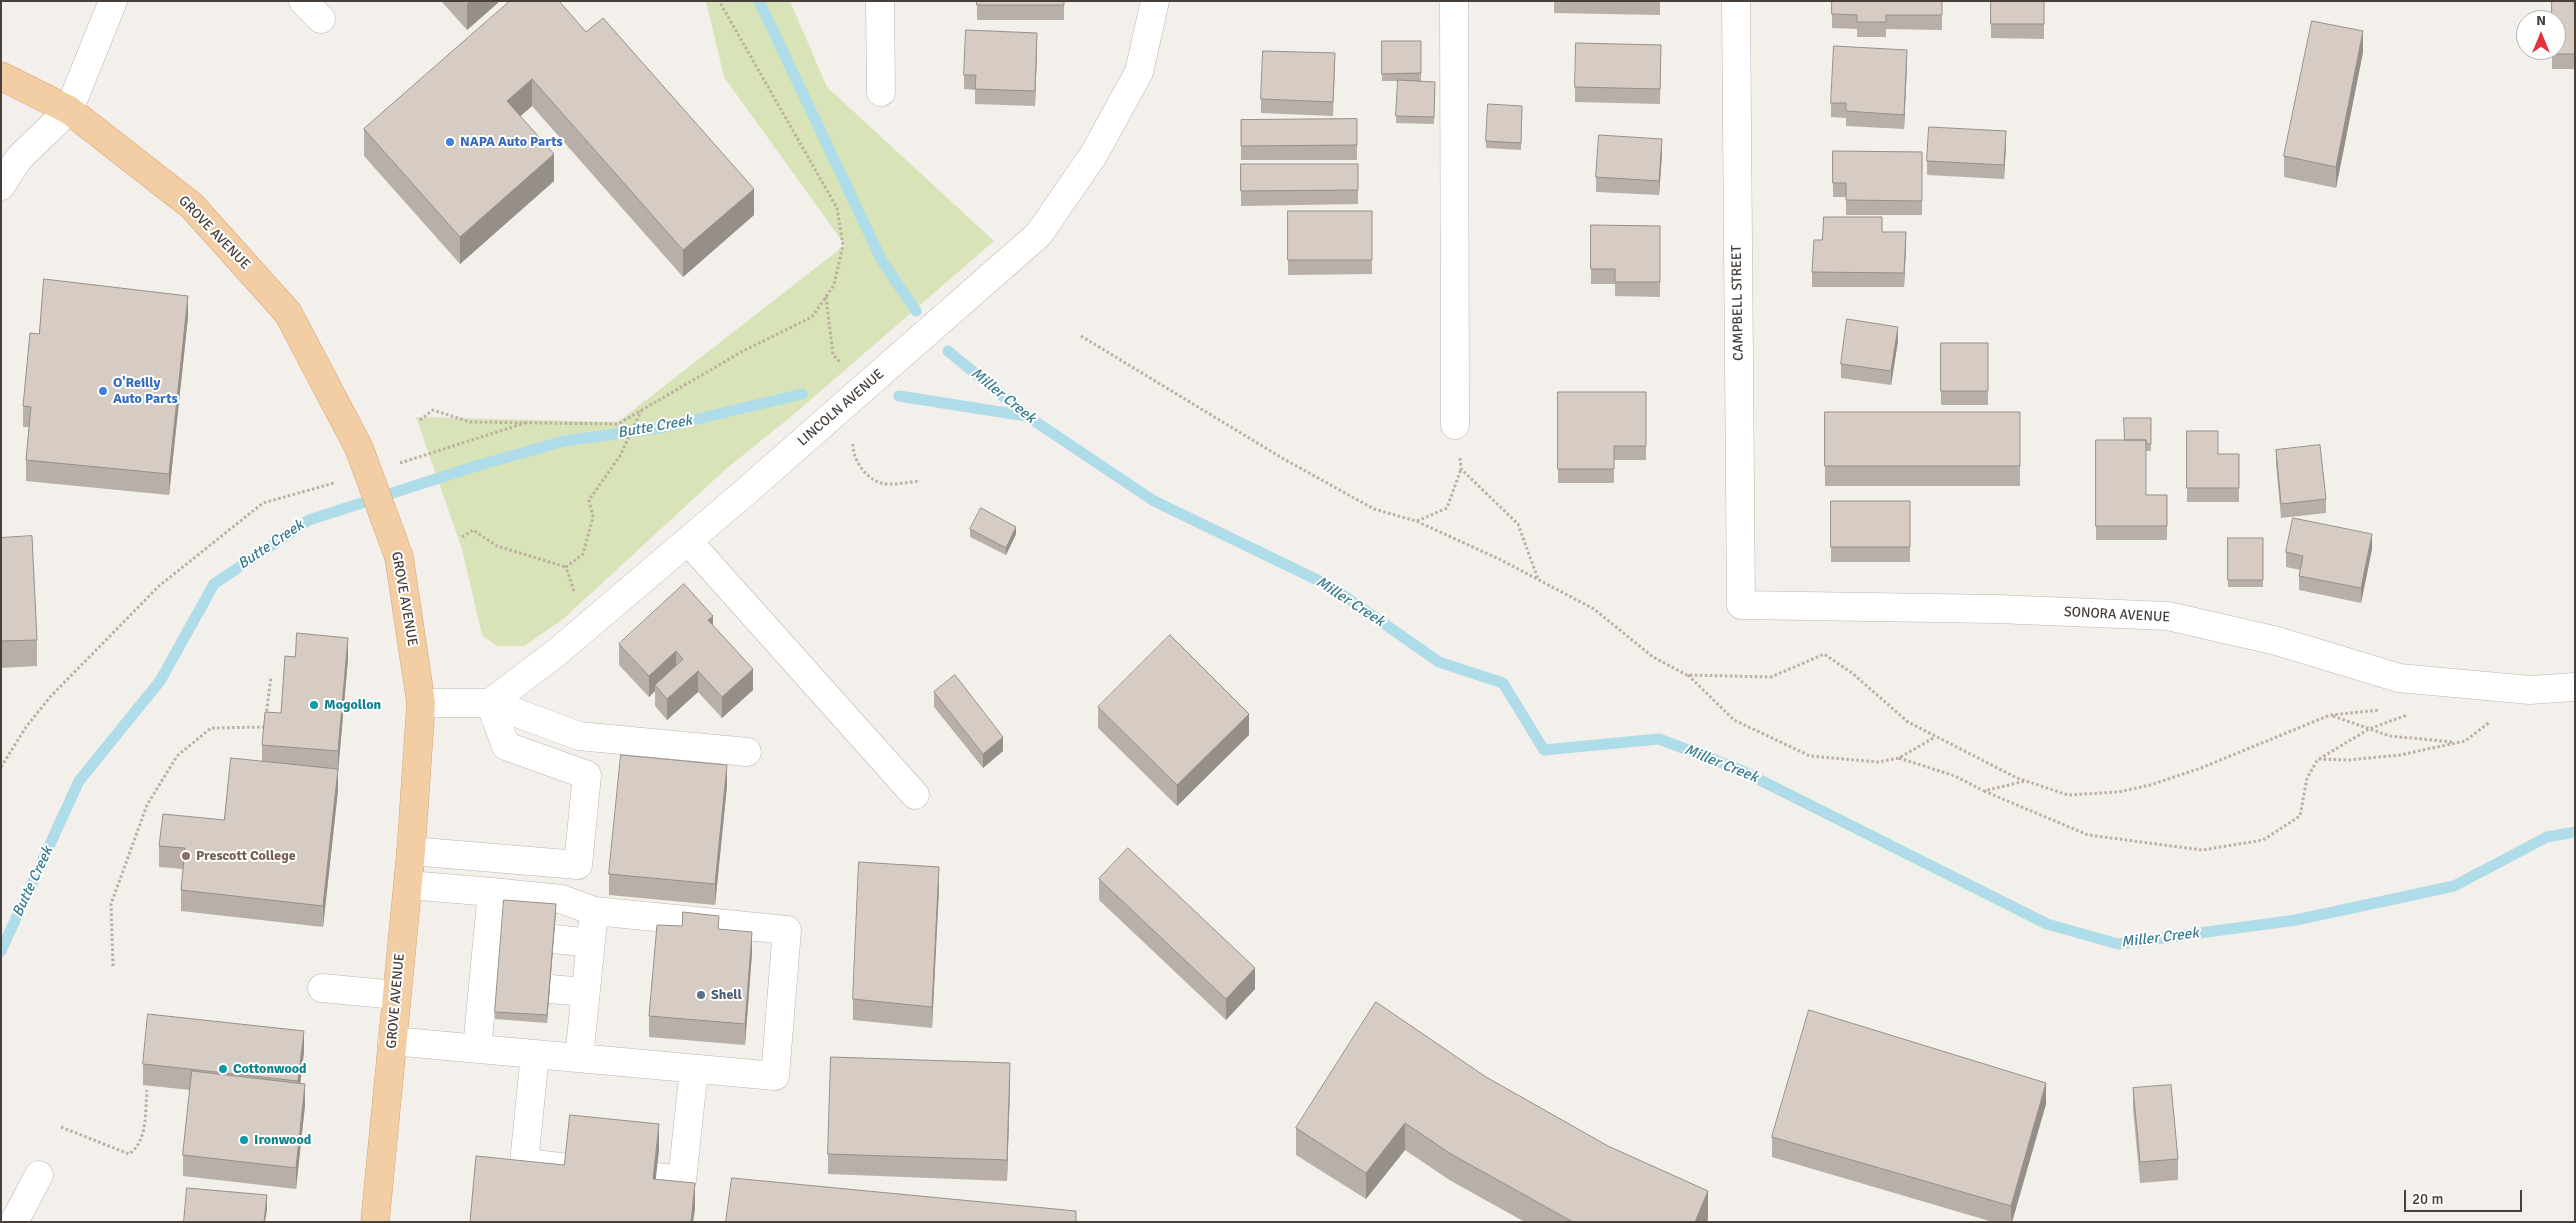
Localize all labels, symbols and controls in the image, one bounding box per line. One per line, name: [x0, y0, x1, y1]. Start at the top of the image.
north arrow: [2516, 10, 2566, 60]
text: N: [2536, 12, 2546, 29]
place label: NAPA Auto Parts: [460, 134, 563, 150]
marker: NAPA Auto Parts: [444, 136, 456, 148]
street label: GROVE AVENUE: [175, 193, 253, 273]
street label: CAMPBELL STREET: [1729, 245, 1747, 361]
water label: Miller Creek: [967, 365, 1039, 427]
street label: LINCOLN AVENUE: [794, 366, 888, 450]
place label: O'Reilly Auto Parts: [113, 375, 178, 408]
marker: O'Reilly Auto Parts: [97, 385, 109, 397]
water label: Butte Creek: [616, 412, 694, 442]
water label: Butte Creek: [235, 516, 307, 574]
street label: GROVE AVENUE: [387, 550, 421, 648]
water label: Miller Creek: [1312, 573, 1388, 631]
street label: SONORA AVENUE: [2063, 604, 2171, 626]
place label: Mogollon: [324, 697, 381, 713]
marker: Mogollon: [308, 699, 320, 711]
water label: Miller Creek: [1682, 741, 1760, 787]
water label: Butte Creek: [9, 844, 57, 920]
place label: Prescott College: [196, 848, 296, 864]
marker: Prescott College: [180, 850, 192, 862]
water label: Miller Creek: [2120, 924, 2200, 952]
street label: GROVE AVENUE: [383, 953, 409, 1049]
place label: Shell: [711, 987, 742, 1003]
marker: Shell: [695, 989, 707, 1001]
place label: Cottonwood: [233, 1061, 307, 1077]
marker: Cottonwood: [217, 1063, 229, 1075]
place label: Ironwood: [254, 1132, 311, 1148]
marker: Ironwood: [238, 1134, 250, 1146]
scale bar: [2406, 1180, 2524, 1212]
text: 20 m: [2412, 1190, 2443, 1208]

